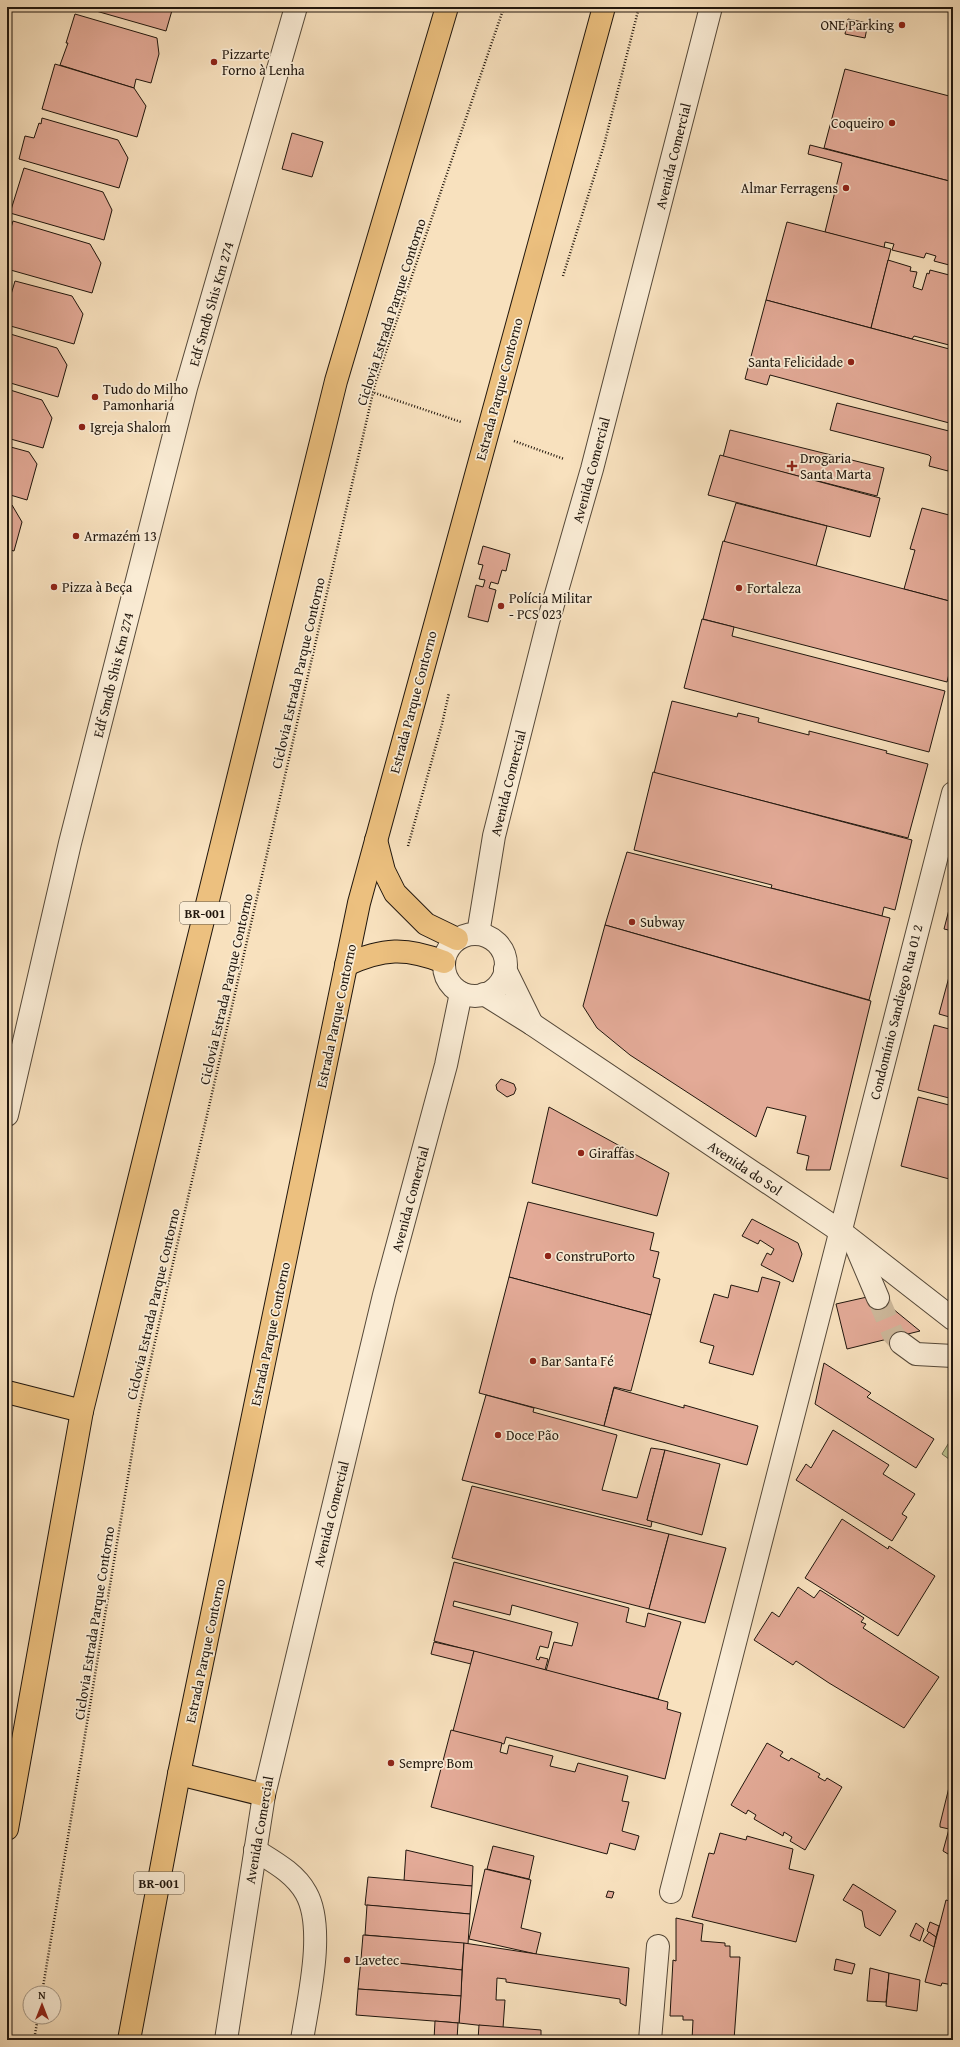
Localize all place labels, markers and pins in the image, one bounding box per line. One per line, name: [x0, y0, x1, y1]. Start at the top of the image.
place label: ONE Parking: [820, 15, 894, 35]
marker: ONE Parking: [897, 20, 907, 30]
place label: Pizzarte Forno à Lenha: [222, 44, 305, 80]
marker: Pizzarte Forno à Lenha: [209, 57, 219, 67]
place label: Coqueiro: [831, 113, 884, 133]
marker: Coqueiro: [887, 118, 897, 128]
place label: Almar Ferragens: [741, 178, 838, 198]
marker: Almar Ferragens: [841, 183, 851, 193]
place label: Santa Felicidade: [748, 352, 843, 372]
marker: Santa Felicidade: [846, 357, 856, 367]
place label: Tudo do Milho Pamonharia: [103, 379, 188, 415]
marker: Tudo do Milho Pamonharia: [90, 392, 100, 402]
place label: Igreja Shalom: [90, 417, 171, 437]
marker: Igreja Shalom: [77, 422, 87, 432]
place label: Drogaria Santa Marta: [800, 448, 872, 484]
marker: Drogaria Santa Marta: [787, 461, 797, 471]
place label: Armazém 13: [84, 526, 157, 546]
marker: Armazém 13: [71, 531, 81, 541]
place label: Pizza à Beça: [62, 577, 133, 597]
place label: Fortaleza: [747, 578, 801, 598]
marker: Pizza à Beça: [49, 582, 59, 592]
marker: Fortaleza: [734, 583, 744, 593]
place label: Polícia Militar - PCS 023: [509, 588, 592, 624]
marker: Polícia Militar - PCS 023: [496, 601, 506, 611]
place label: Subway: [640, 912, 685, 932]
marker: Subway: [627, 917, 637, 927]
place label: Giraffas: [589, 1143, 635, 1163]
marker: Giraffas: [576, 1148, 586, 1158]
place label: ConstruPorto: [556, 1246, 635, 1266]
marker: ConstruPorto: [543, 1251, 553, 1261]
place label: Bar Santa Fé: [541, 1351, 614, 1371]
marker: Bar Santa Fé: [528, 1356, 538, 1366]
place label: Doce Pão: [506, 1425, 559, 1445]
marker: Doce Pão: [493, 1430, 503, 1440]
place label: Sempre Bom: [399, 1753, 474, 1773]
marker: Sempre Bom: [386, 1758, 396, 1768]
place label: Lavetec: [355, 1950, 399, 1970]
marker: Lavetec: [342, 1955, 352, 1965]

